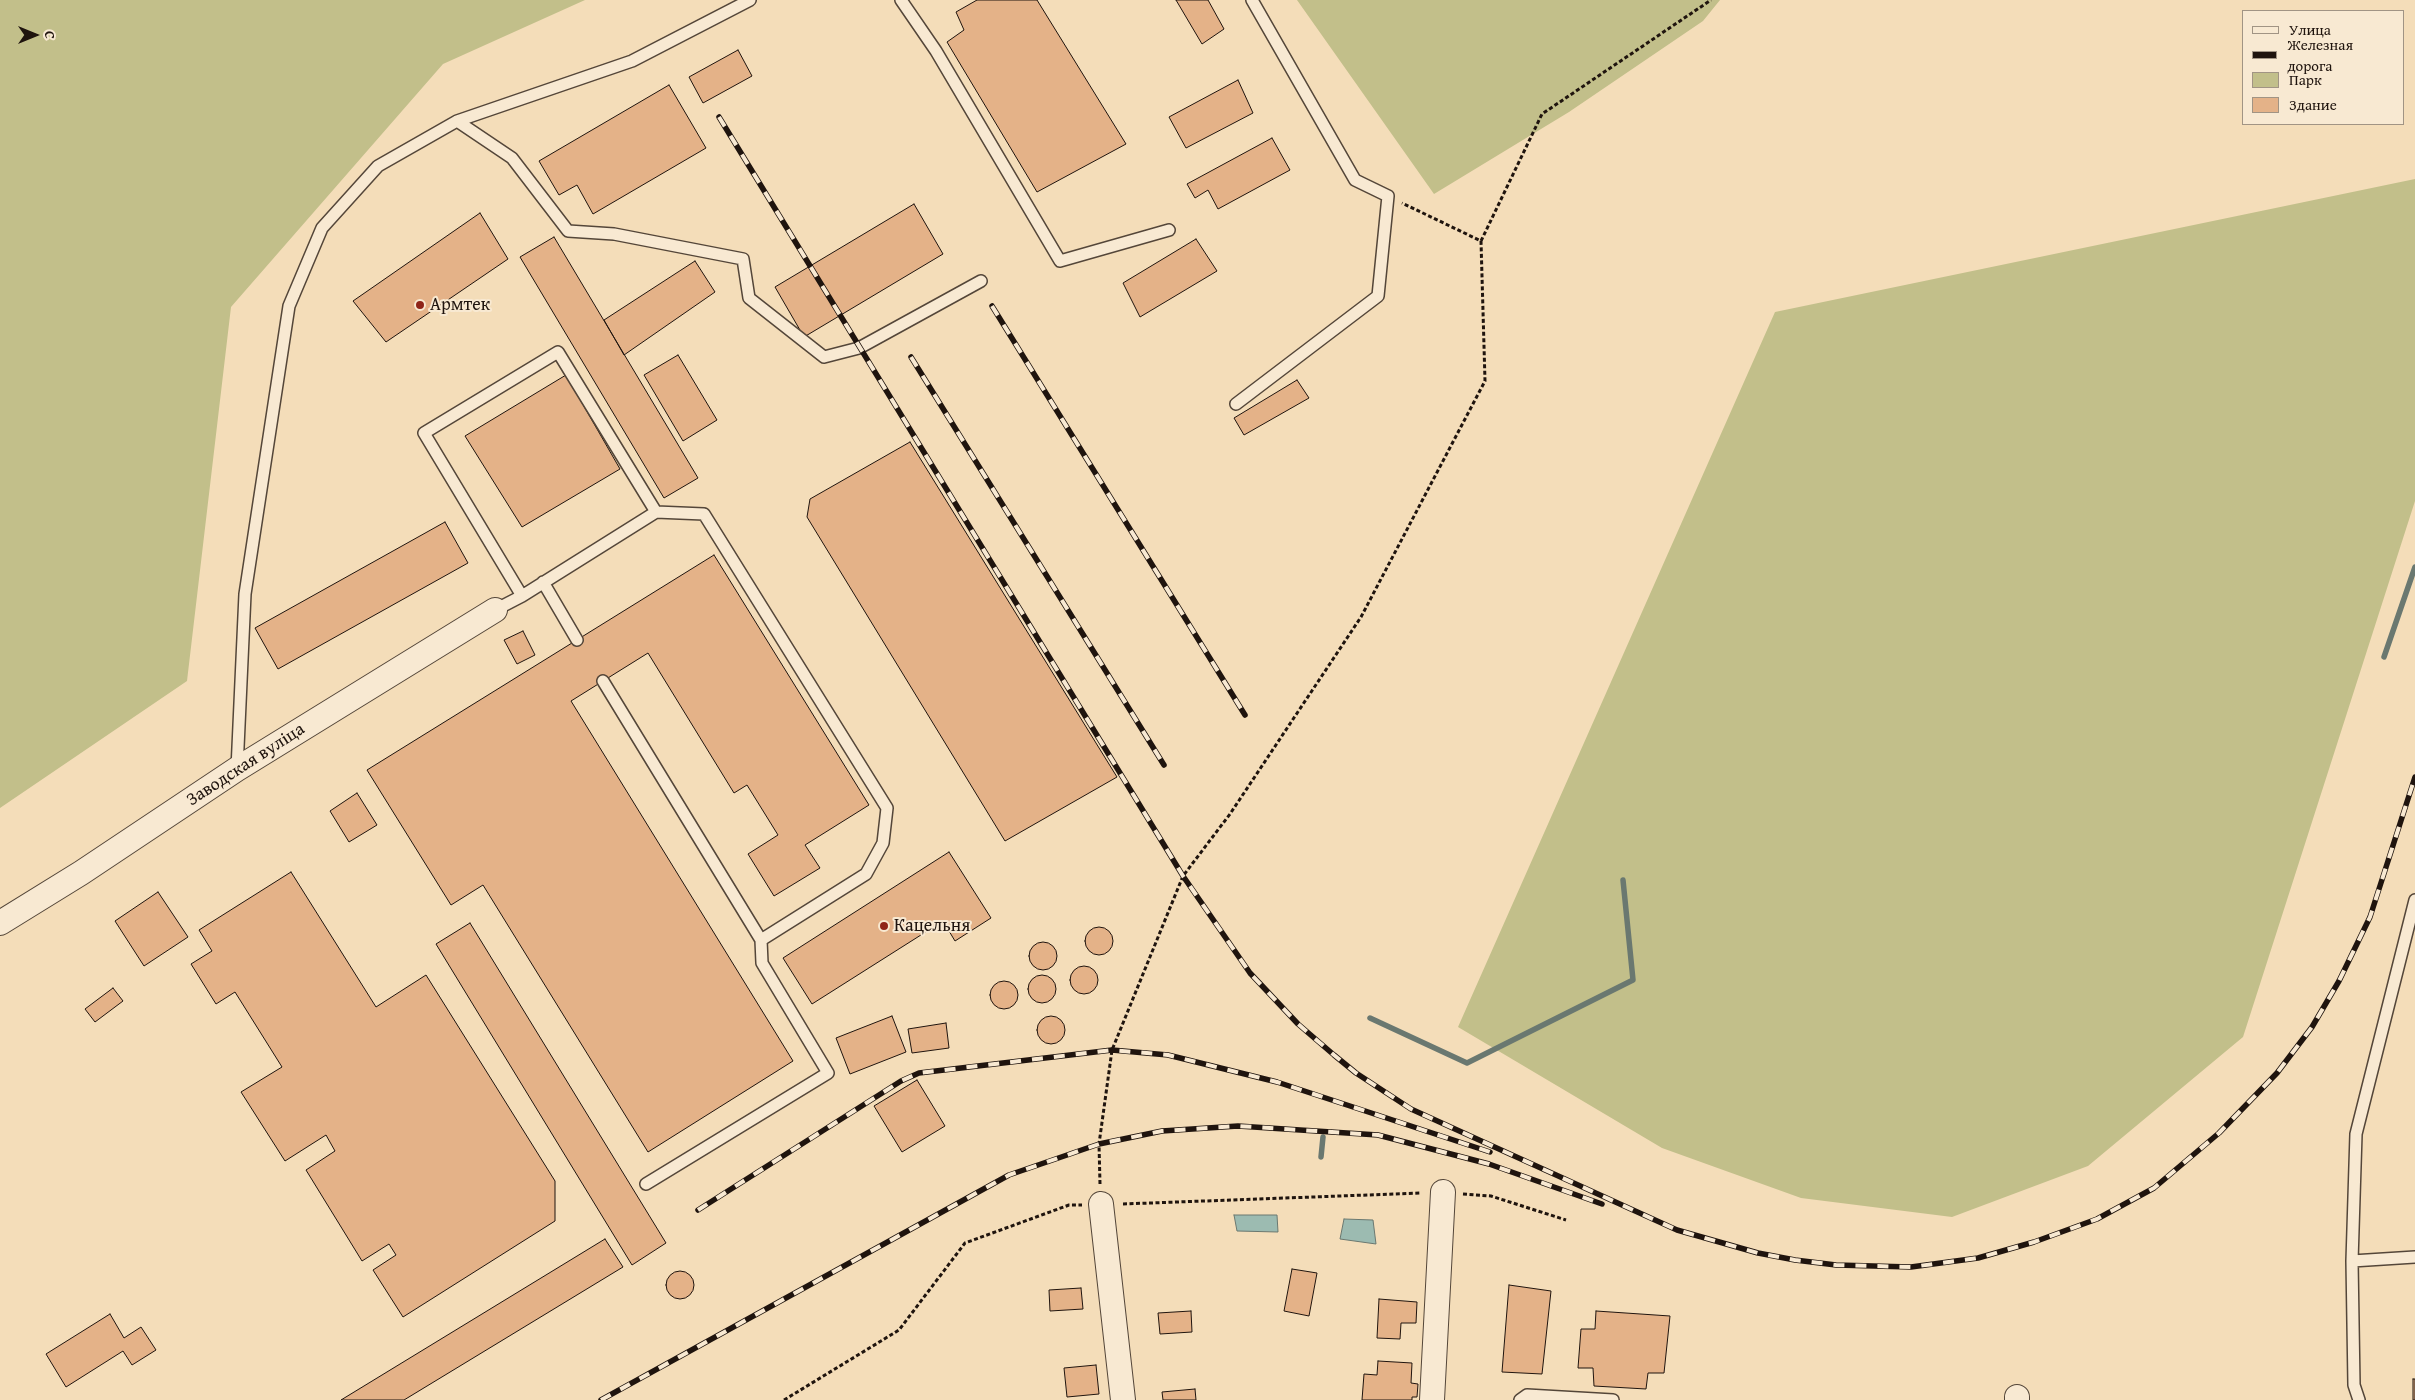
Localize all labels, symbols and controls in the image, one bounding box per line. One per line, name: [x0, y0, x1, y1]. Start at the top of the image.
north arrow: [10, 10, 60, 60]
legend: [2242, 10, 2405, 125]
text: Улица: [2289, 19, 2331, 40]
text: С: [40, 31, 60, 39]
text: Железная дорога: [2287, 34, 2353, 76]
text: Парк: [2289, 69, 2322, 90]
text: Здание: [2289, 94, 2337, 115]
place label: Армтек: [430, 294, 490, 316]
marker: Армтек: [414, 299, 426, 311]
street label: Заводская вуліца: [183, 719, 309, 811]
place label: Кацельня: [894, 915, 970, 937]
marker: Кацельня: [878, 920, 890, 932]

